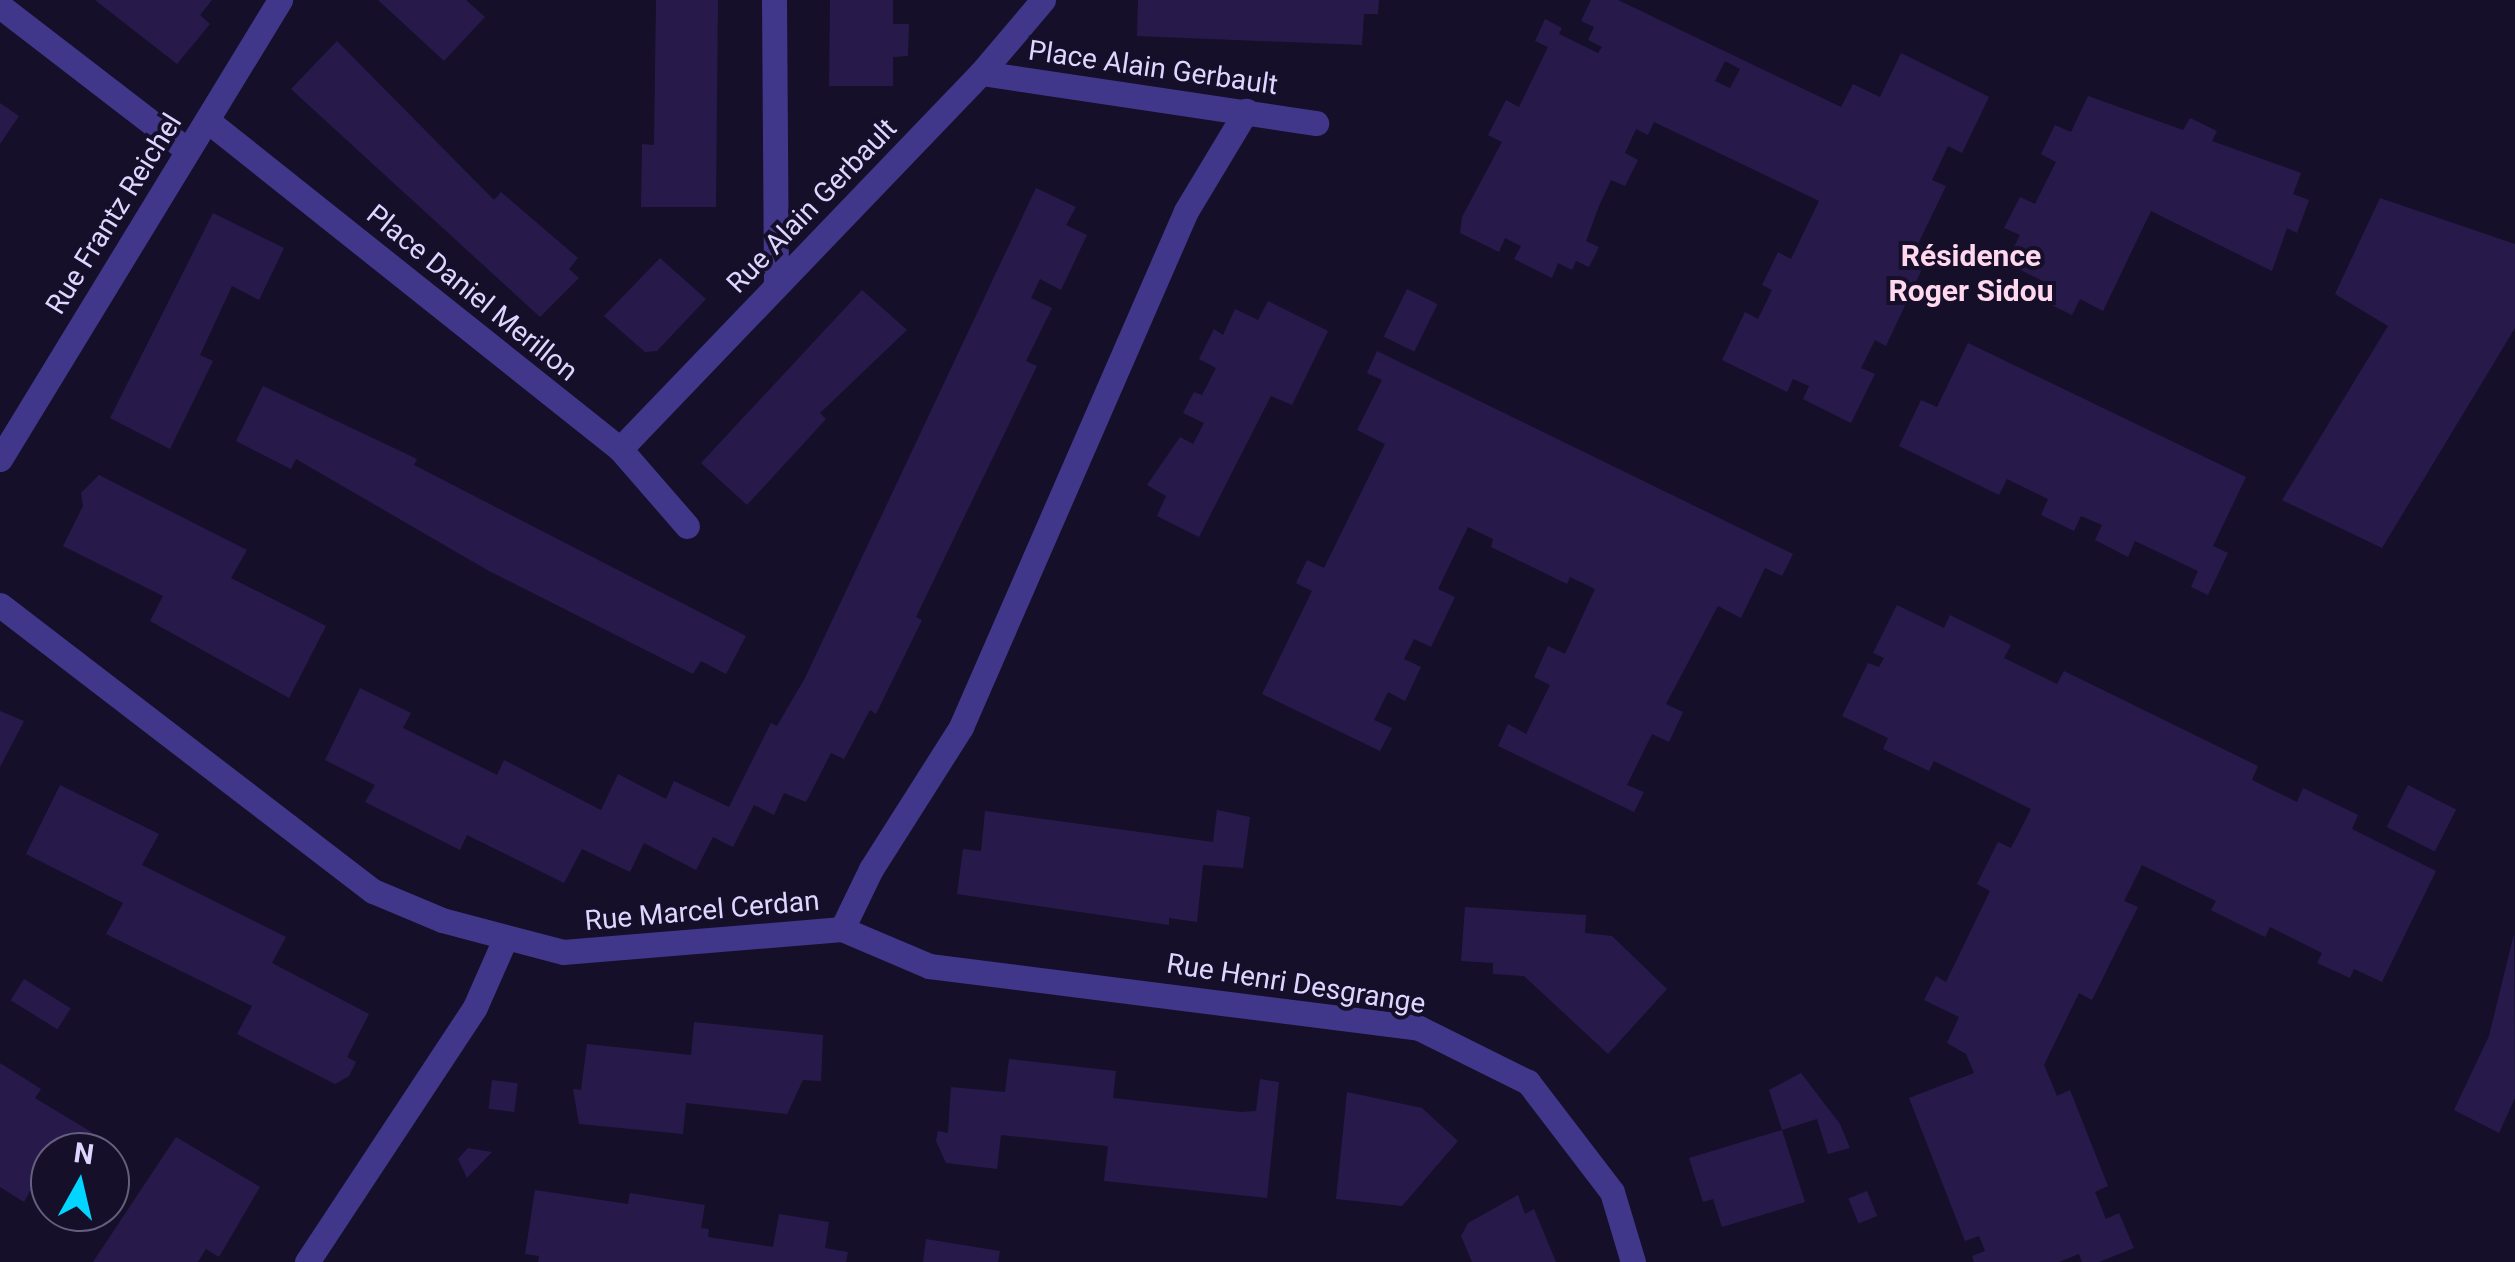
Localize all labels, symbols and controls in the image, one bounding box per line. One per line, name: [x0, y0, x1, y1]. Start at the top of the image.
street label: Place Alain Gerbault: [1026, 34, 1280, 102]
street label: Rue Frantz Reichel: [39, 108, 189, 320]
street label: Rue Alain Gerbault: [720, 112, 904, 300]
street label: Place Daniel Merillon: [360, 198, 584, 388]
district label: Résidence Roger Sidou: [1889, 238, 2053, 308]
street label: Rue Marcel Cerdan: [583, 884, 821, 938]
street label: Rue Henri Desgrange: [1164, 947, 1428, 1021]
north arrow: [30, 1132, 130, 1232]
text: N: [72, 1136, 96, 1171]

